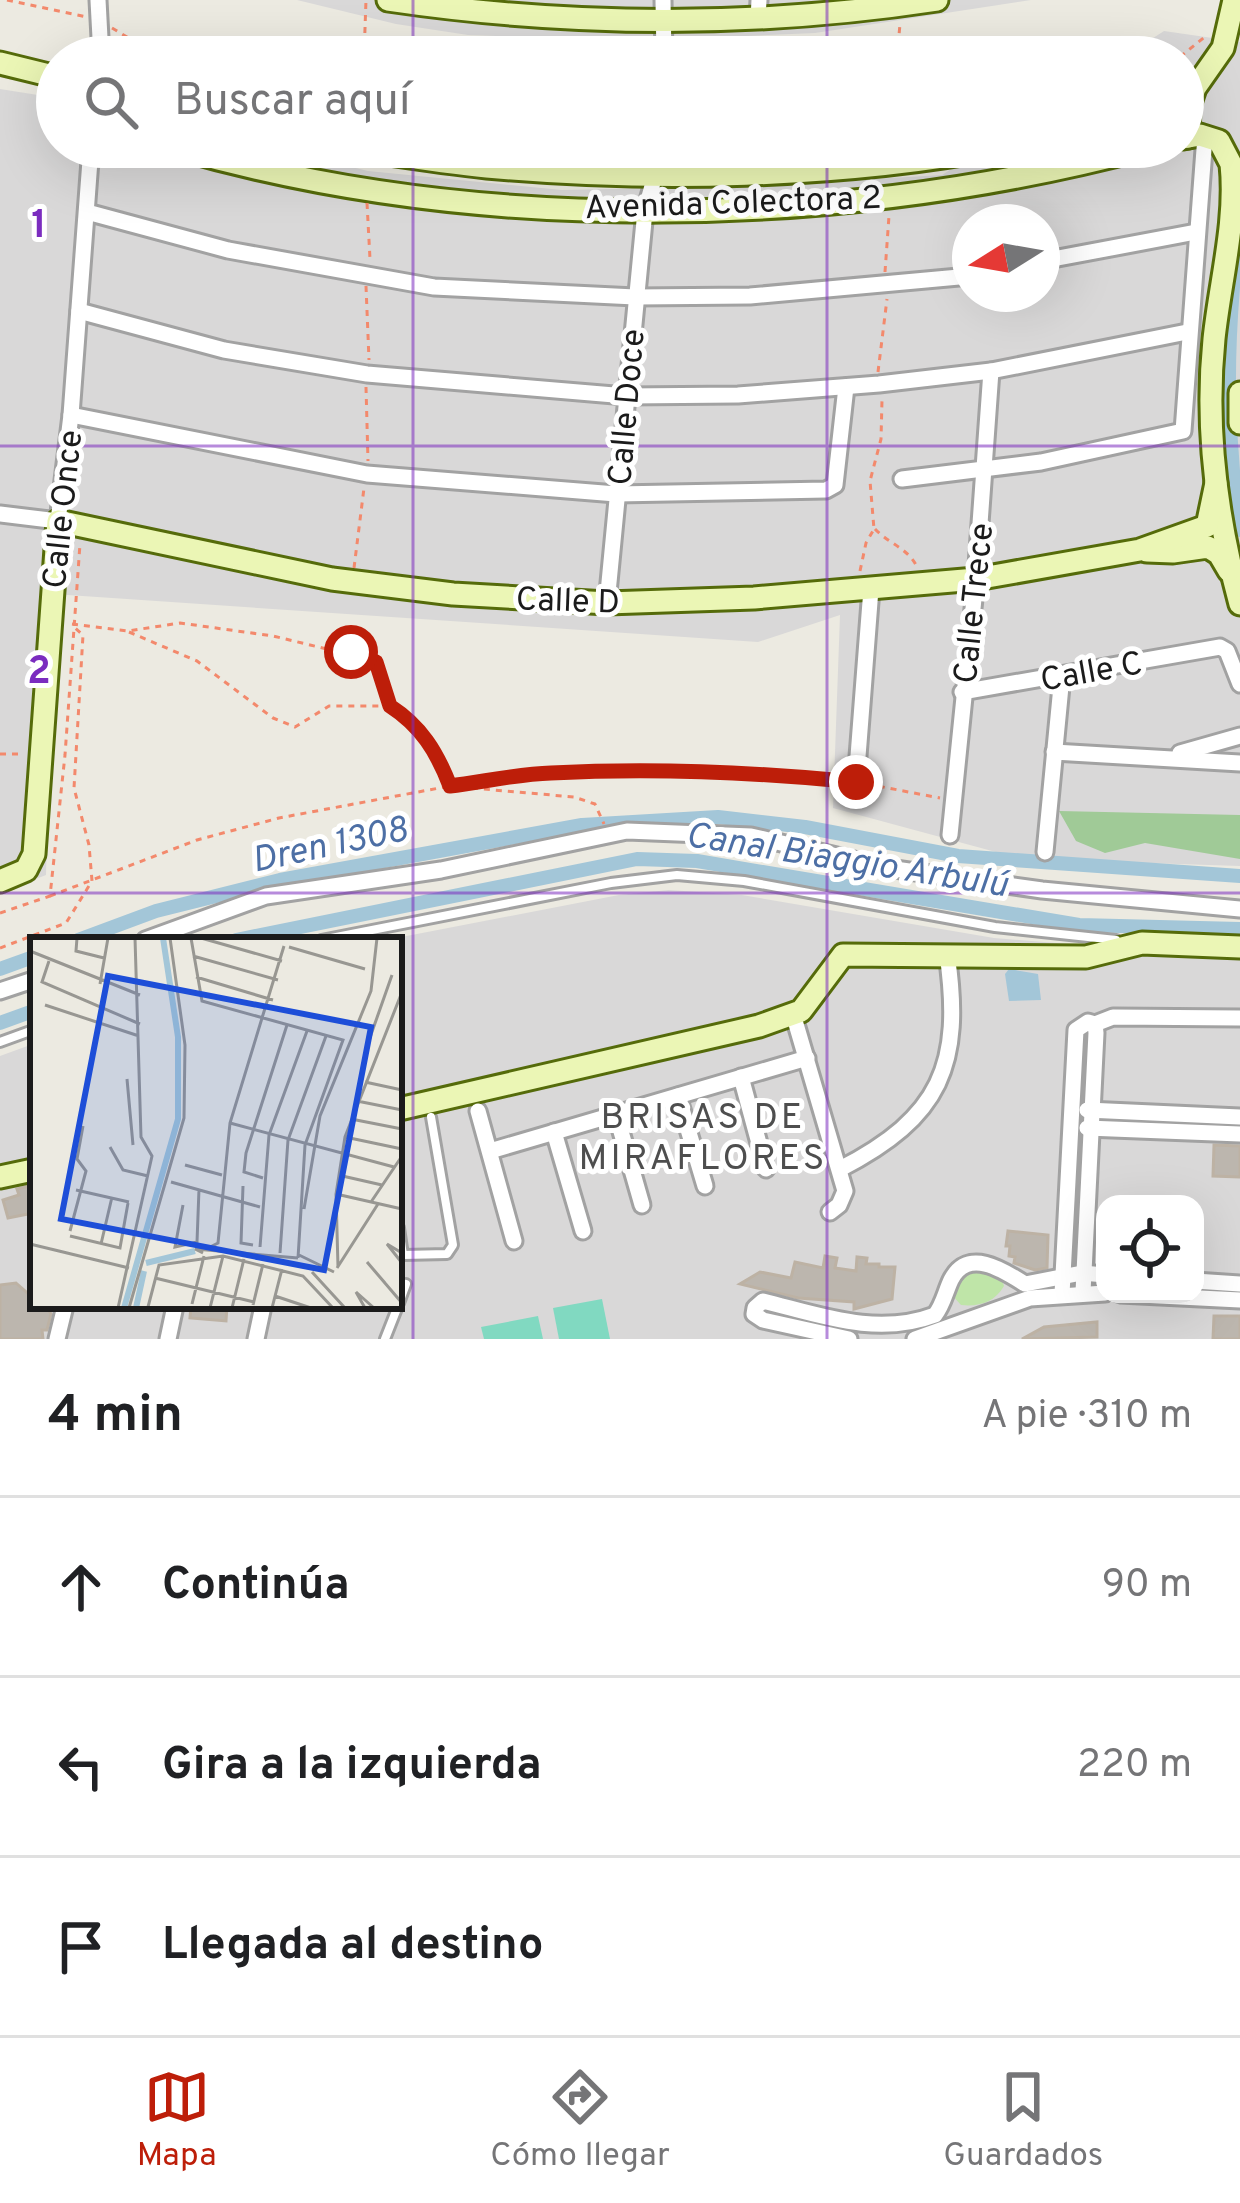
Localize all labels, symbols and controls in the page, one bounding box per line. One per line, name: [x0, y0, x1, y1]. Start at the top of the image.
search box: [36, 36, 1204, 168]
icon: search: [78, 69, 144, 135]
text: Buscar aquí: [174, 74, 410, 131]
street label: Avenida Colectora 2: [584, 179, 882, 231]
text: 1: [31, 203, 47, 252]
north arrow: [952, 204, 1060, 312]
street label: Calle Doce: [601, 327, 657, 487]
street label: Calle Once: [36, 428, 94, 591]
street label: Calle Trece: [947, 521, 1005, 686]
street label: Calle D: [515, 580, 621, 626]
route start: [324, 625, 378, 679]
street label: Calle C: [1037, 644, 1146, 704]
text: 2: [27, 649, 51, 698]
route end: [829, 755, 883, 809]
water label: Dren 1308: [248, 808, 412, 886]
water label: Canal Biaggio Arbulú: [682, 814, 1013, 910]
inset map: [30, 937, 402, 1309]
district label: BRISAS DE MIRAFLORES: [579, 1096, 827, 1183]
map controls: [1096, 1195, 1204, 1303]
button: locate: [1096, 1195, 1204, 1303]
text: 4 min: [48, 1385, 183, 1450]
text: A pie · 310 m: [981, 1393, 1192, 1442]
icon: ahead: [48, 1554, 114, 1620]
text: Continúa: [162, 1558, 349, 1615]
text: 90 m: [1102, 1562, 1192, 1611]
icon: left: [48, 1734, 114, 1800]
text: Gira a la izquierda: [162, 1738, 542, 1795]
text: 220 m: [1077, 1742, 1192, 1791]
icon: arrive: [48, 1914, 114, 1980]
text: Llegada al destino: [162, 1918, 543, 1975]
tab: Mapa: [137, 2064, 217, 2178]
tab: Cómo llegar: [490, 2064, 670, 2178]
tab: Guardados: [943, 2064, 1103, 2178]

